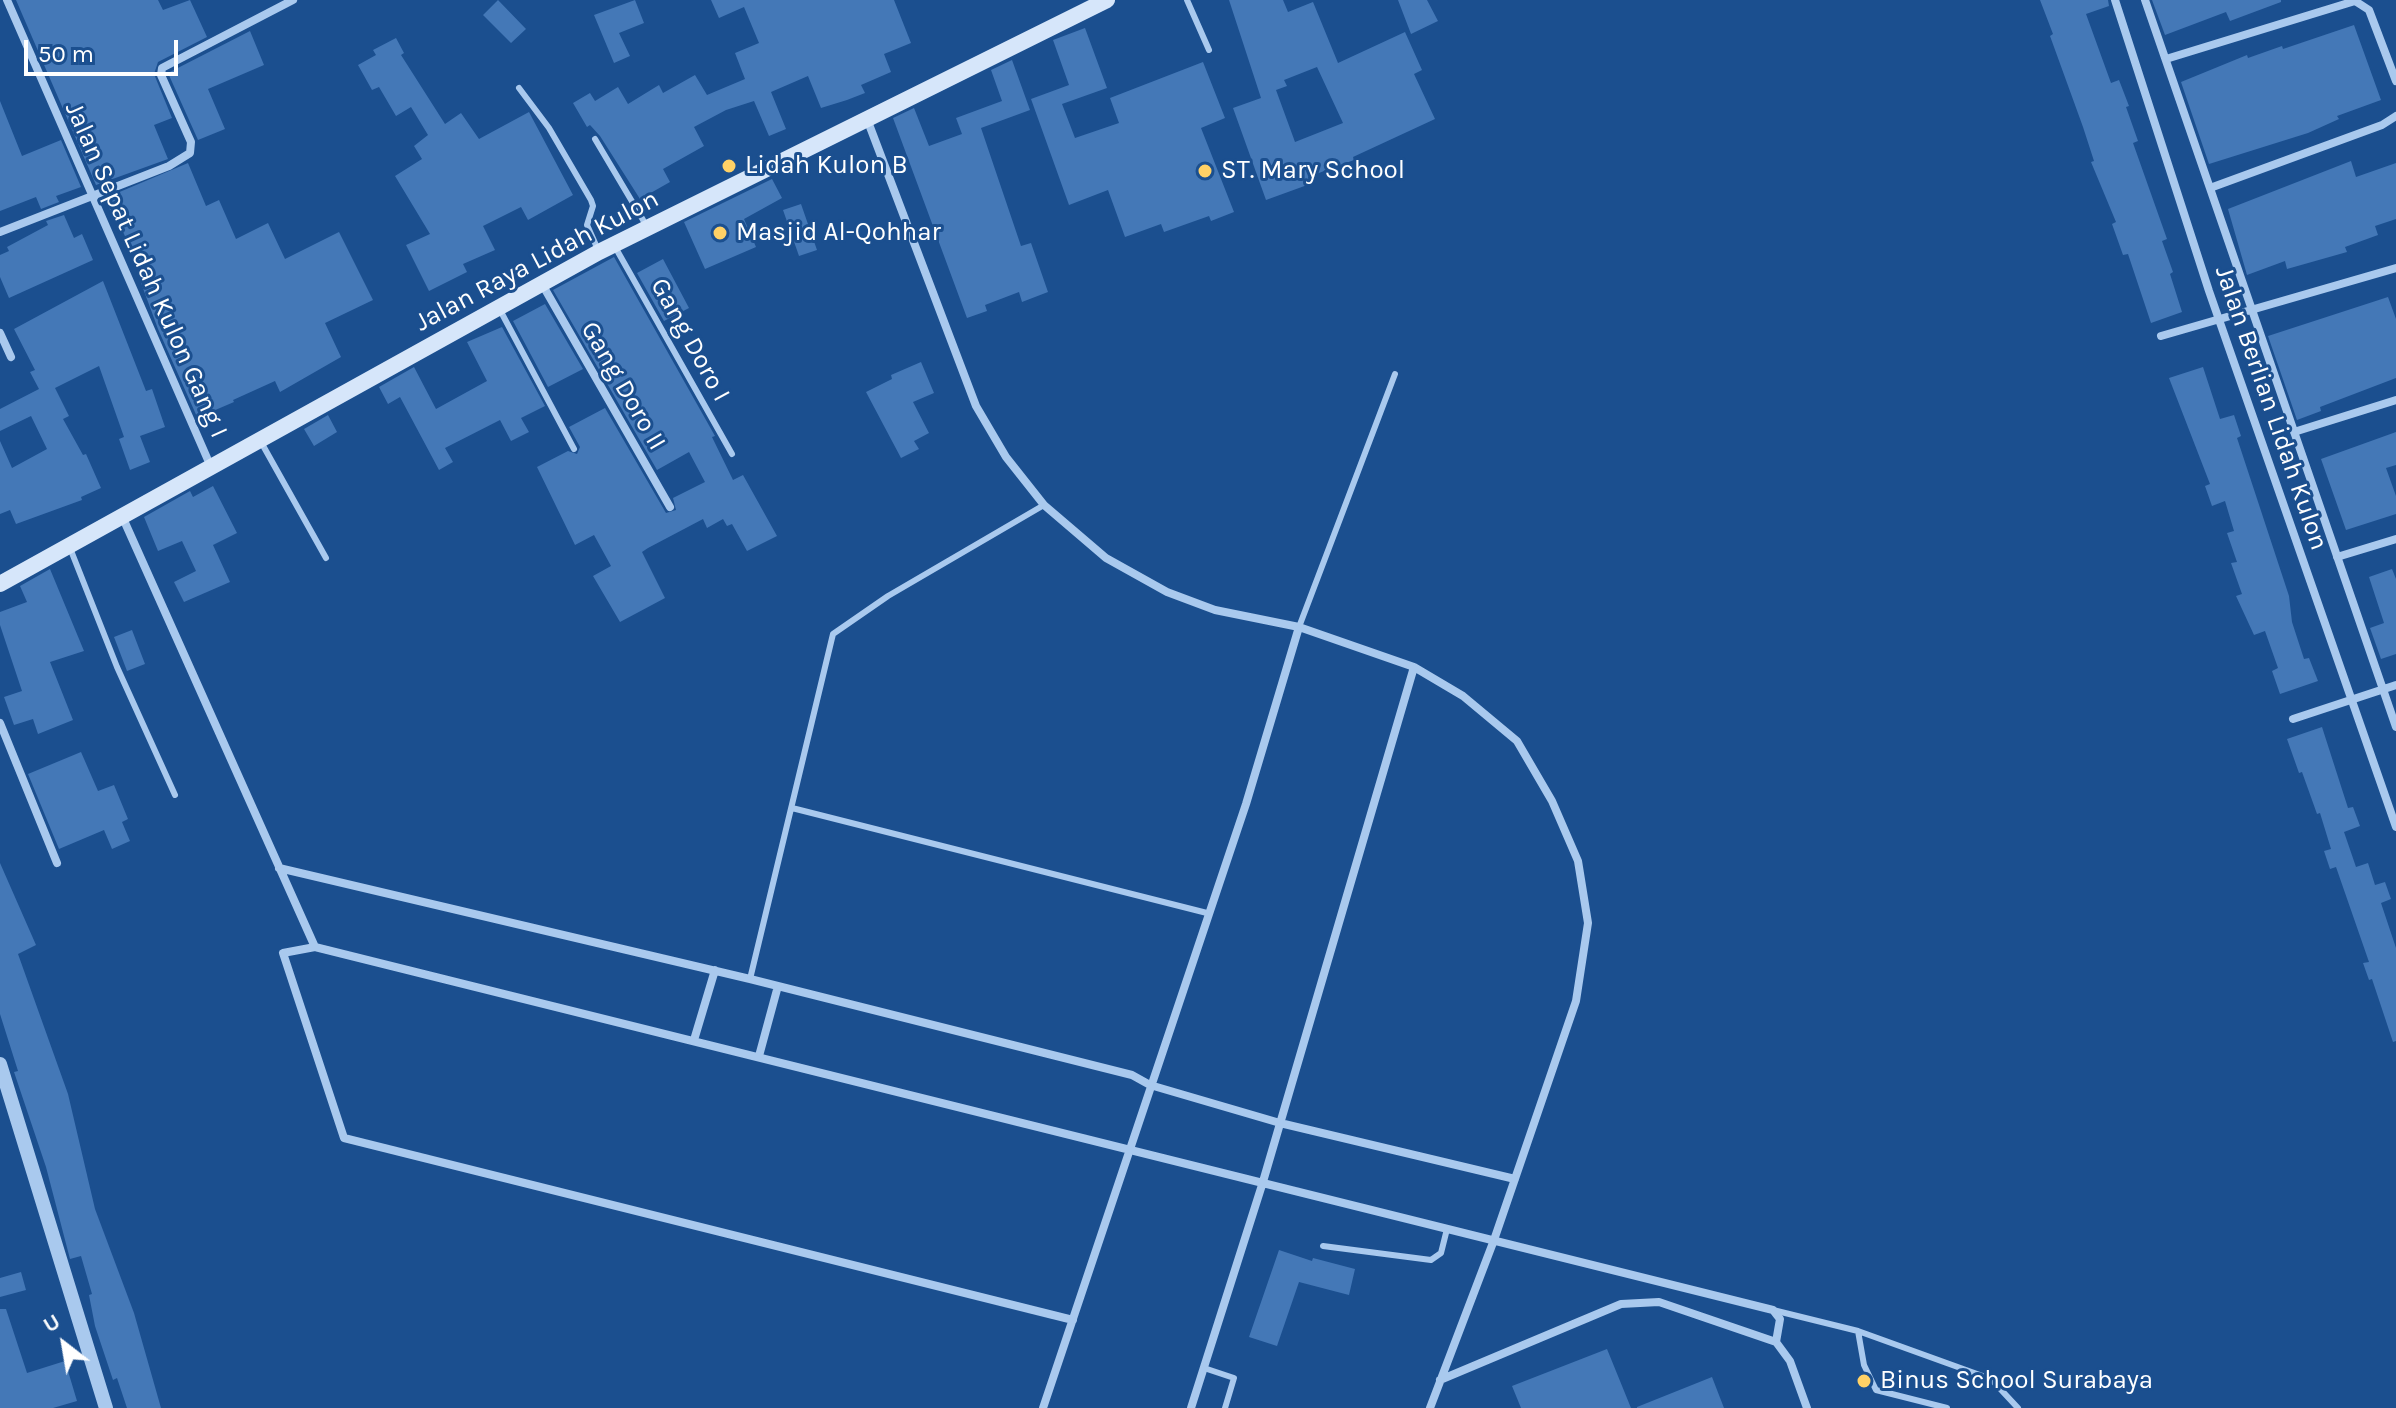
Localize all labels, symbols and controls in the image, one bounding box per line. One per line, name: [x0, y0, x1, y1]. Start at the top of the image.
scale bar: [28, 24, 182, 74]
text: 50 m: [38, 40, 94, 68]
street label: Jalan Sepat Lidah Kulon Gang I: [58, 97, 234, 443]
place label: Lidah Kulon B: [745, 150, 908, 182]
place label: ST. Mary School: [1221, 155, 1405, 187]
marker: Lidah Kulon B: [720, 157, 738, 175]
marker: ST. Mary School: [1196, 162, 1214, 180]
street label: Jalan Raya Lidah Kulon: [410, 184, 664, 338]
place label: Masjid Al-Qohhar: [736, 217, 941, 249]
marker: Masjid Al-Qohhar: [711, 224, 729, 242]
street label: Jalan Berlian Lidah Kulon: [2208, 262, 2334, 554]
street label: Gang Doro I: [643, 273, 737, 407]
street label: Gang Doro II: [574, 316, 672, 456]
north arrow: [24, 1304, 104, 1384]
text: U: [38, 1308, 65, 1338]
place label: Binus School Surabaya: [1880, 1365, 2153, 1397]
marker: Binus School Surabaya: [1855, 1372, 1873, 1390]

